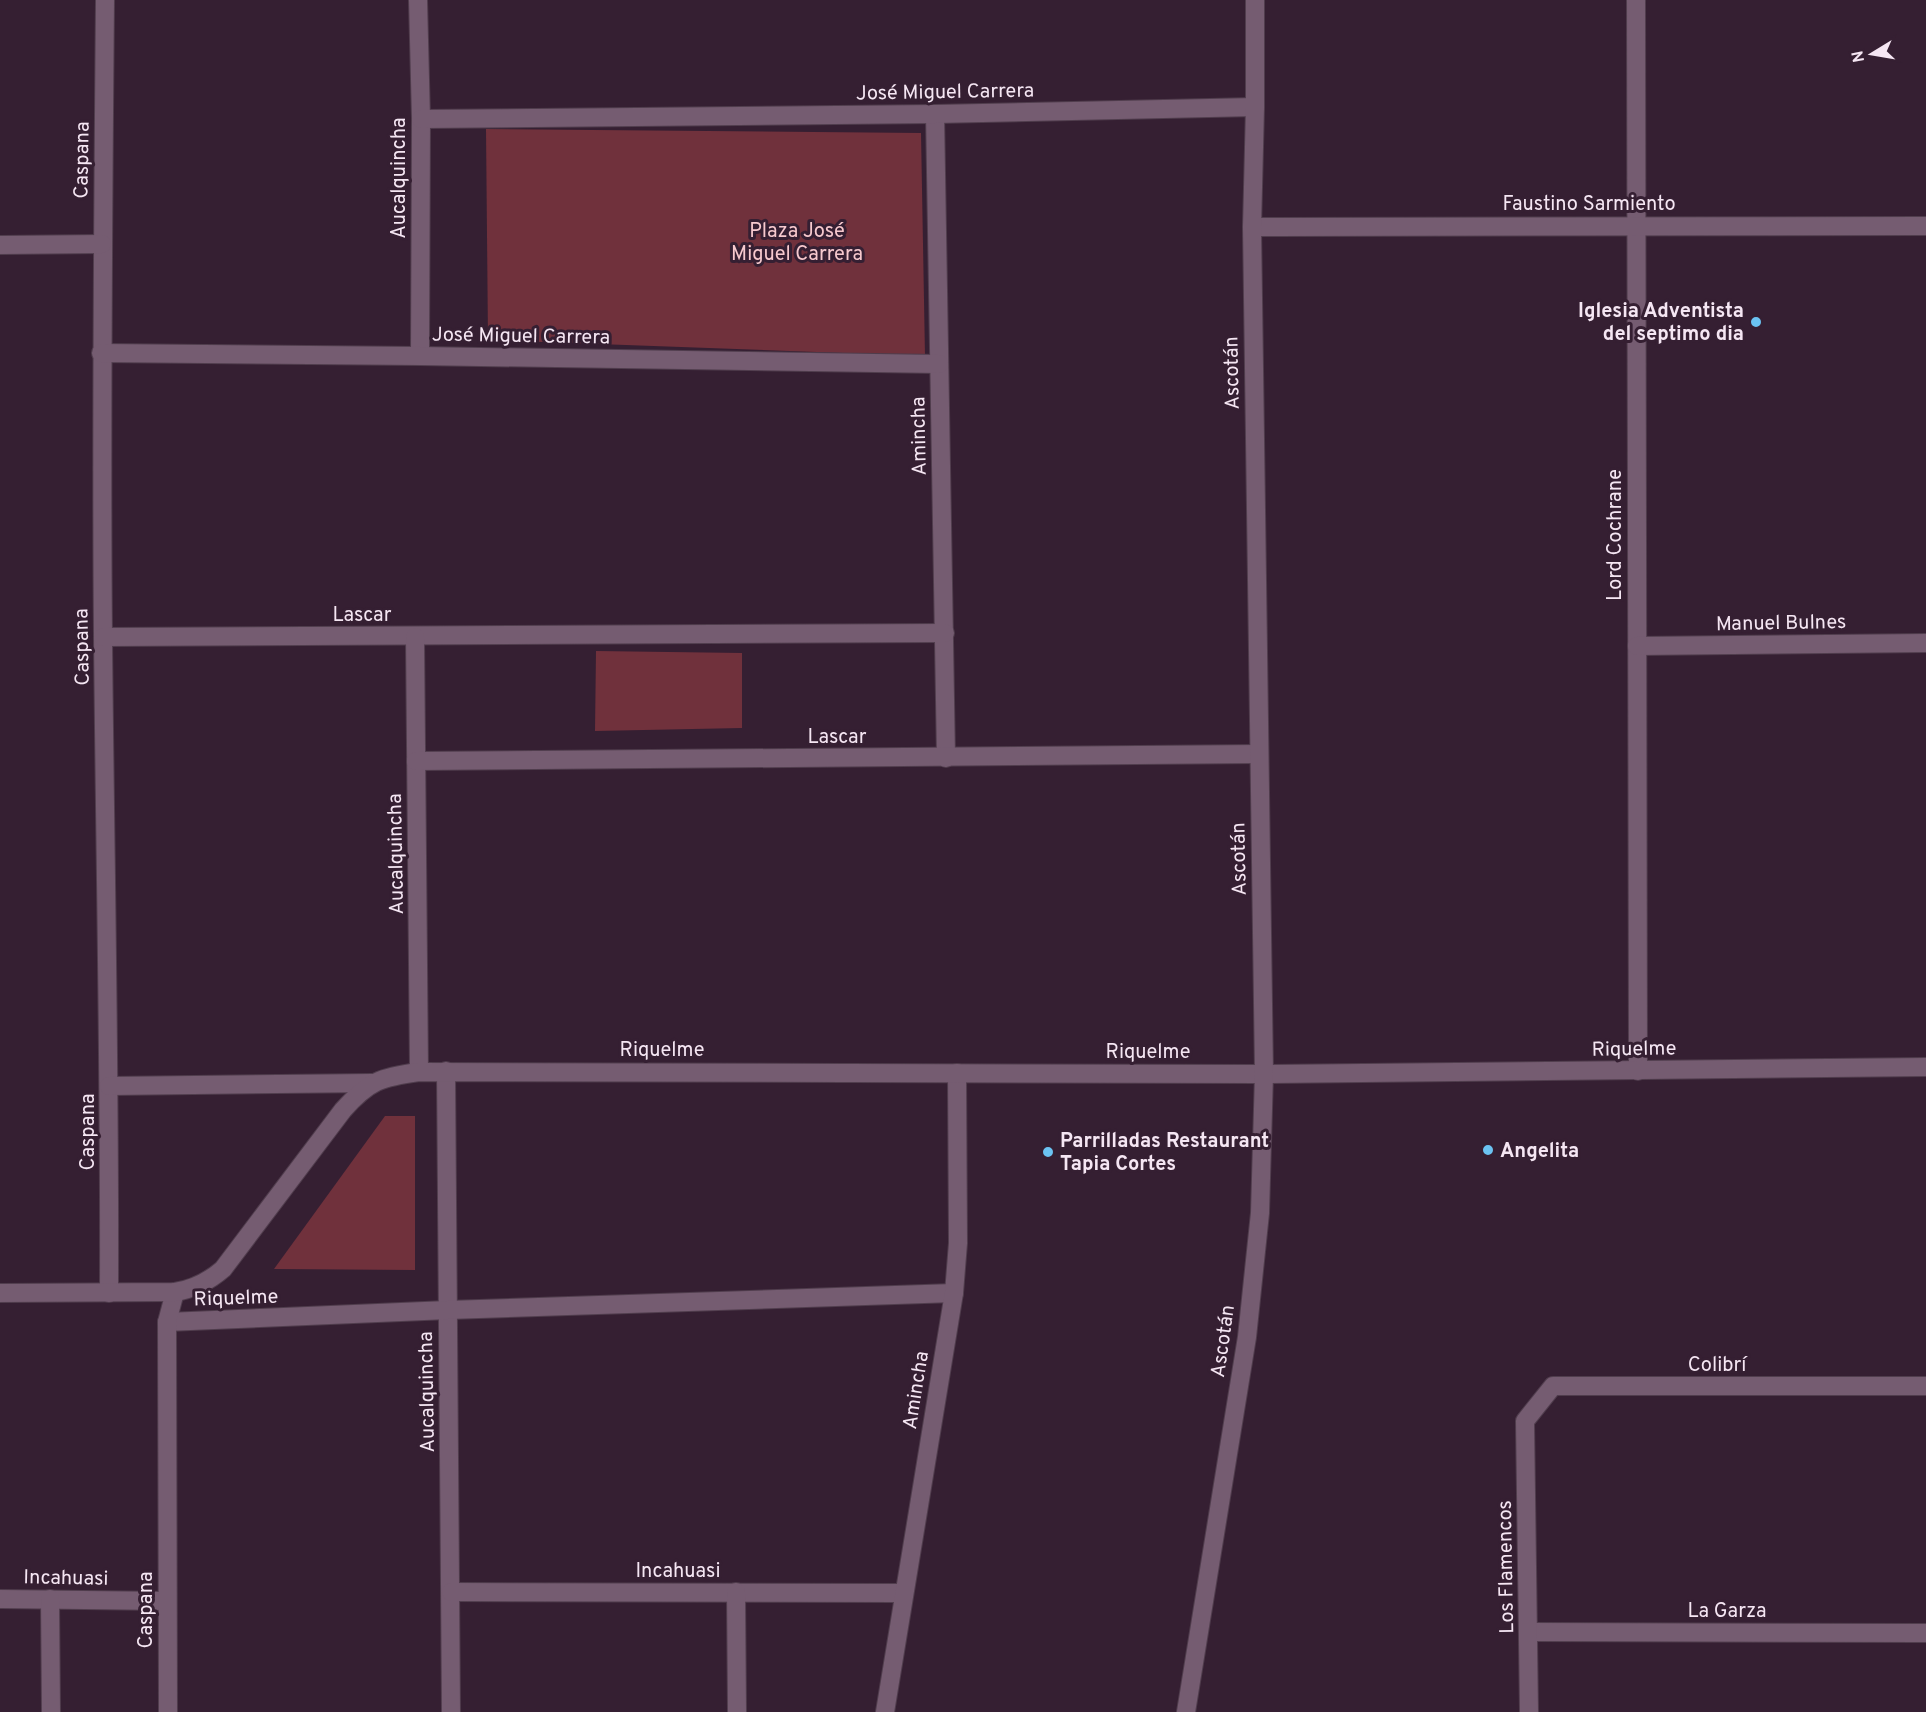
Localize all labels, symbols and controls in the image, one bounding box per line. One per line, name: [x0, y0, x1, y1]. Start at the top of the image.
north arrow: [1842, 24, 1902, 84]
text: N: [1848, 49, 1870, 64]
street label: José Miguel Carrera: [856, 78, 1034, 108]
street label: Aucalquincha: [387, 117, 413, 239]
street label: Caspana: [69, 121, 97, 199]
street label: Faustino Sarmiento: [1502, 192, 1676, 218]
park label: Plaza José Miguel Carrera: [731, 219, 863, 268]
place label: Iglesia Adventista del septimo dia: [1578, 299, 1744, 348]
marker: Iglesia Adventista del septimo dia: [1749, 315, 1763, 329]
street label: José Miguel Carrera: [432, 322, 610, 352]
street label: Ascotán: [1219, 336, 1247, 410]
street label: Amincha: [906, 396, 934, 476]
street label: Lord Cochrane: [1603, 469, 1629, 601]
street label: Lascar: [332, 603, 392, 629]
street label: Caspana: [69, 608, 97, 686]
street label: Manuel Bulnes: [1716, 610, 1847, 638]
street label: Lascar: [807, 725, 867, 751]
street label: Aucalquincha: [383, 793, 411, 915]
street label: Ascotán: [1226, 822, 1254, 896]
street label: Riquelme: [1591, 1036, 1677, 1064]
street label: Riquelme: [620, 1038, 704, 1064]
street label: Riquelme: [1106, 1040, 1190, 1066]
street label: Caspana: [76, 1093, 102, 1171]
place label: Parrilladas Restaurant Tapia Cortes: [1060, 1129, 1269, 1178]
place label: Angelita: [1500, 1139, 1579, 1165]
marker: Angelita: [1481, 1143, 1495, 1157]
marker: Parrilladas Restaurant Tapia Cortes: [1041, 1145, 1055, 1159]
street label: Riquelme: [193, 1285, 279, 1313]
street label: Ascotán: [1206, 1303, 1242, 1379]
street label: Aucalquincha: [414, 1331, 442, 1453]
street label: Amincha: [898, 1349, 936, 1431]
street label: Colibrí: [1688, 1353, 1748, 1379]
street label: Los Flamencos: [1493, 1500, 1521, 1634]
street label: Incahuasi: [635, 1559, 721, 1585]
street label: Incahuasi: [23, 1565, 109, 1593]
street label: Caspana: [134, 1571, 160, 1649]
street label: La Garza: [1687, 1599, 1767, 1625]

